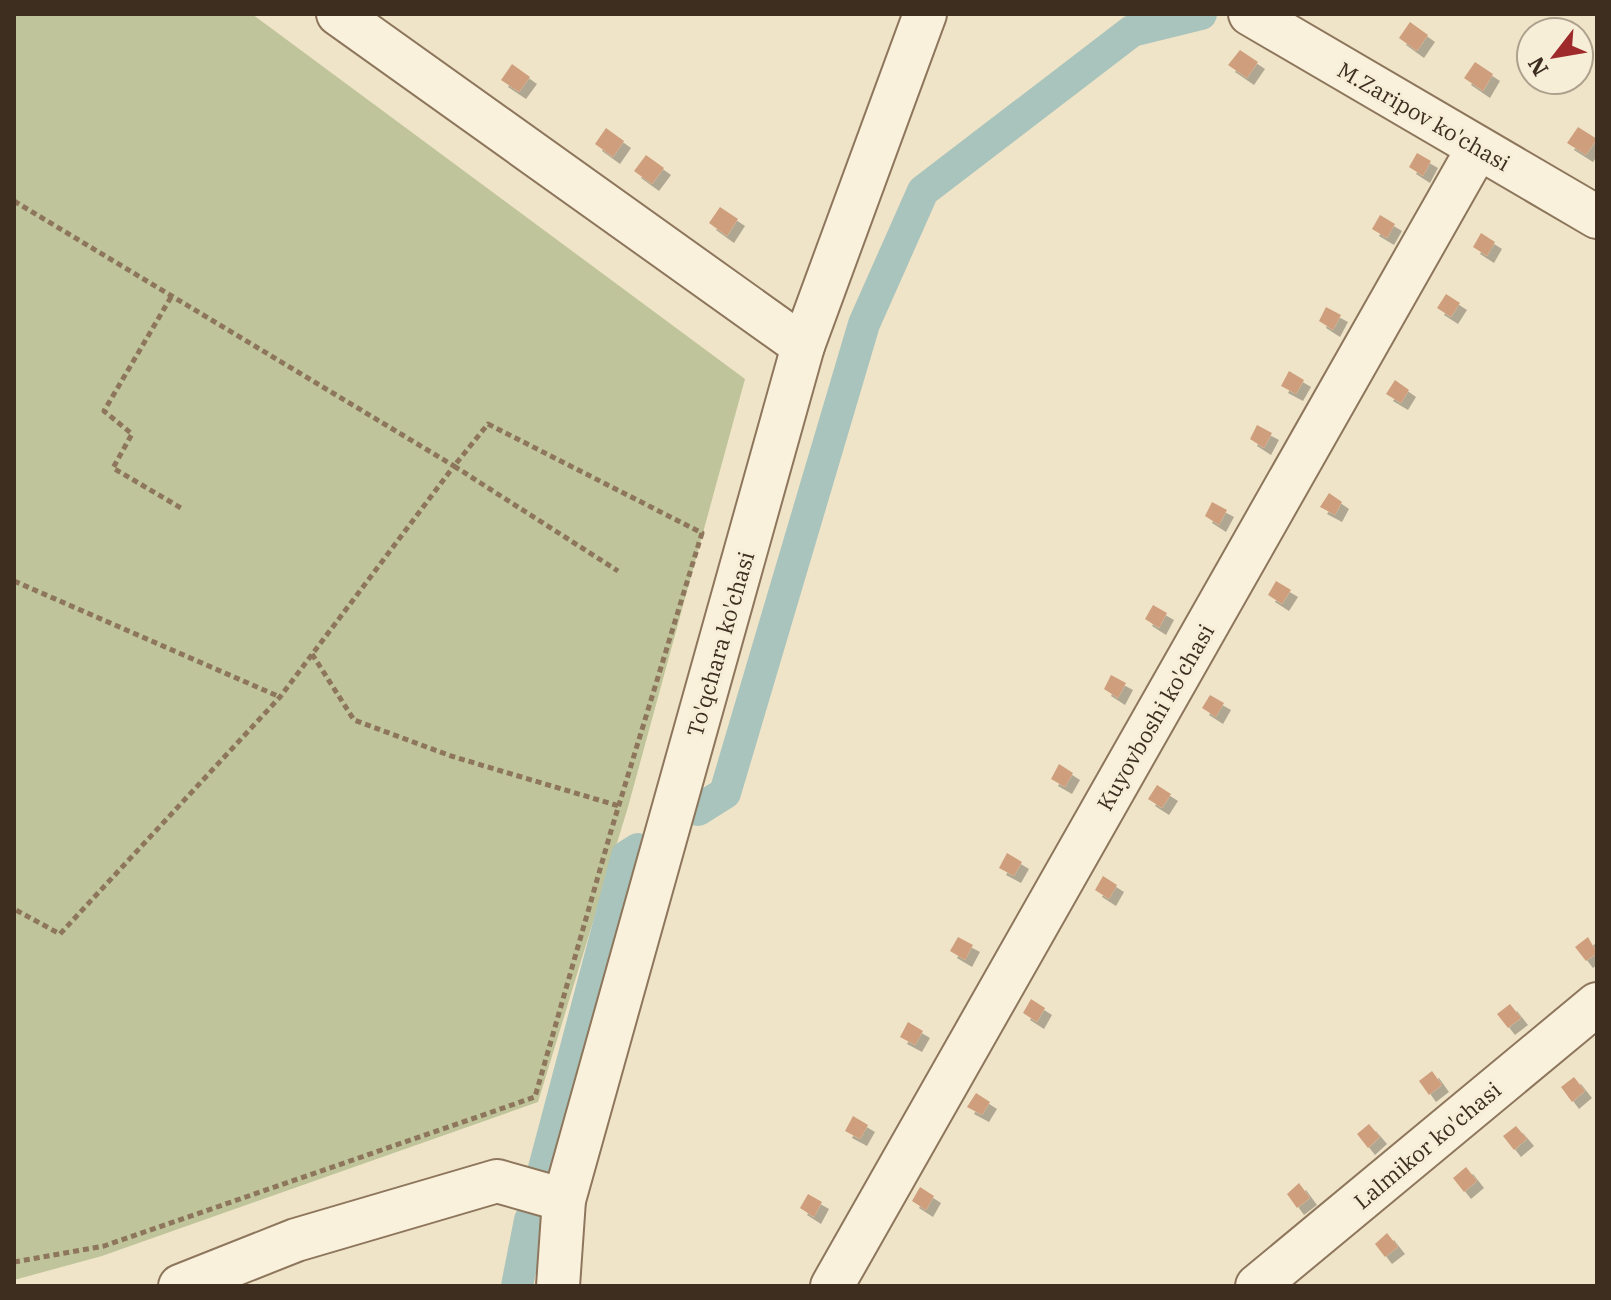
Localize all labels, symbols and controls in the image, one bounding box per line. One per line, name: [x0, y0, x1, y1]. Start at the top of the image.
north arrow: [1515, 16, 1595, 96]
text: N: [1521, 52, 1554, 81]
street label: M.Zaripov ko'chasi: [1332, 55, 1516, 177]
street label: To'qchara ko'chasi: [680, 548, 760, 740]
street label: Kuyovboshi ko'chasi: [1090, 619, 1220, 815]
street label: Lalmikor ko'chasi: [1347, 1075, 1507, 1215]

